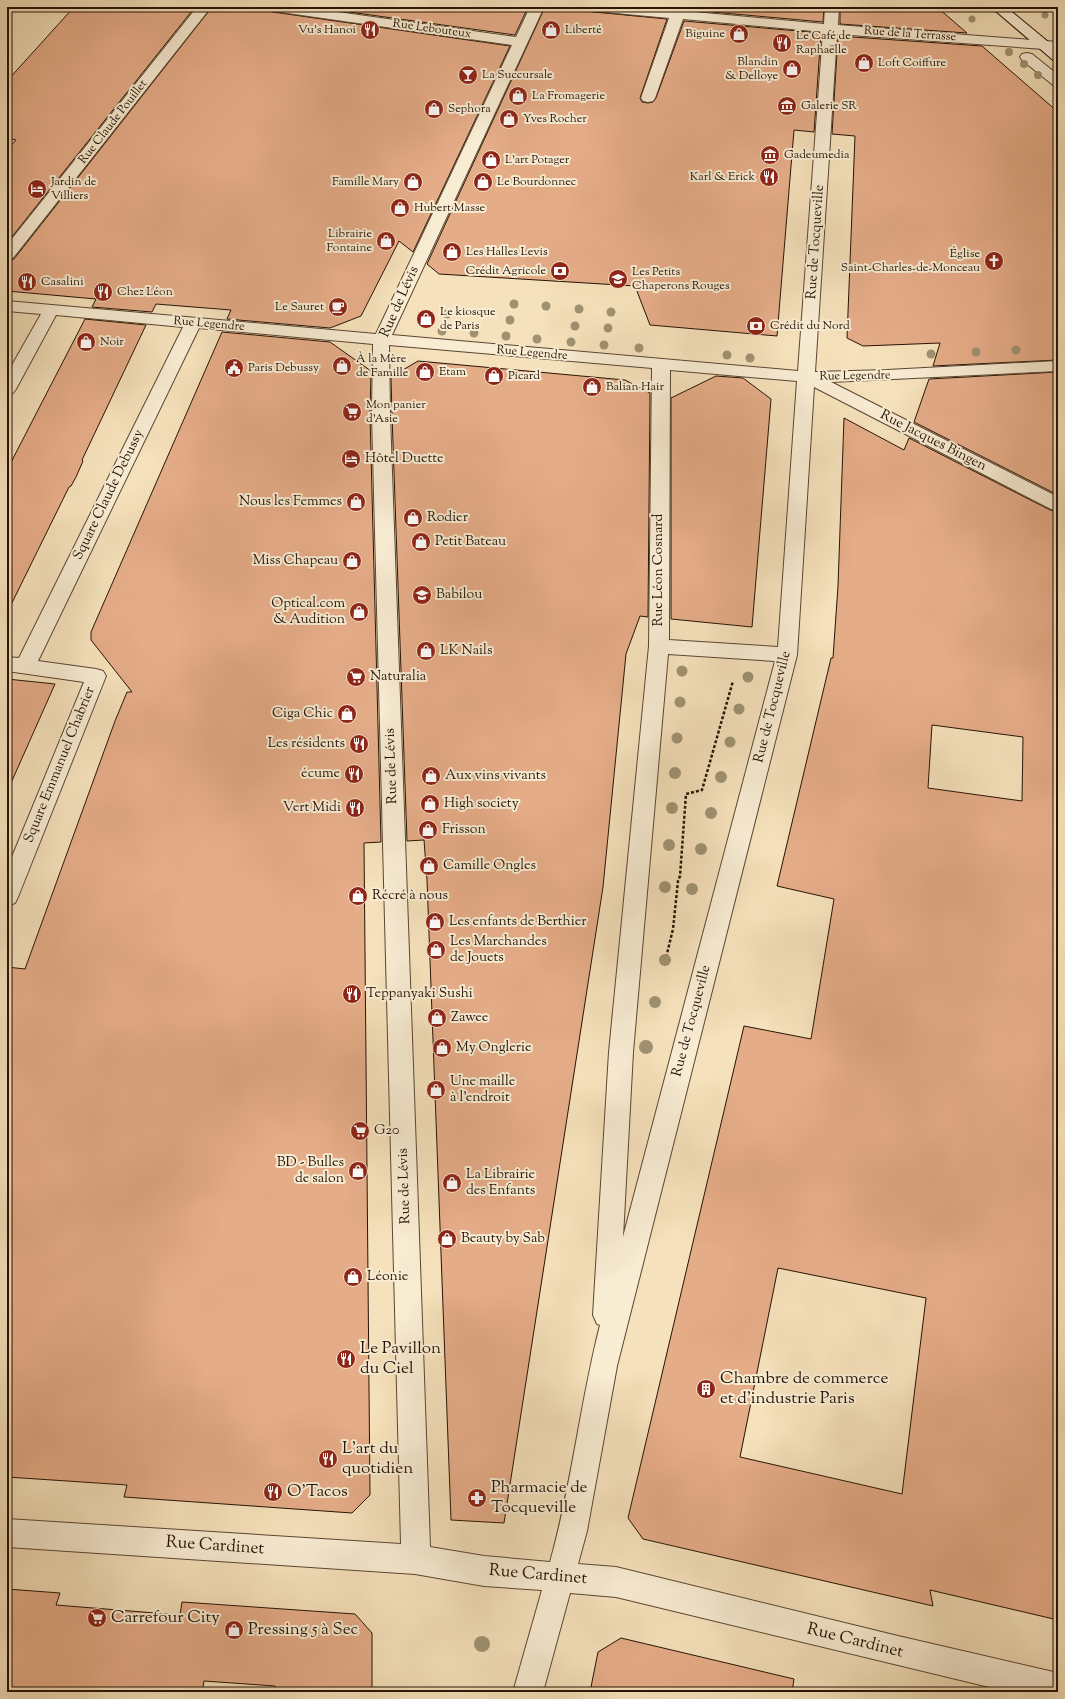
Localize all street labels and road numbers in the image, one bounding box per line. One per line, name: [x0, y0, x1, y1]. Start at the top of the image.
street label: Rue Lebouteux: [392, 15, 473, 43]
street label: Rue de la Terrasse: [863, 22, 957, 46]
street label: Rue Claude Pouillet: [74, 76, 152, 168]
street label: Rue de Tocqueville: [802, 184, 830, 300]
street label: Rue de Lévis: [375, 263, 425, 341]
street label: Rue Legendre: [173, 312, 246, 336]
street label: Rue Legendre: [496, 341, 569, 365]
street label: Rue Legendre: [819, 366, 891, 386]
street label: Rue Jacques Bingen: [876, 406, 990, 476]
street label: Square Claude Debussy: [69, 426, 149, 564]
street label: Rue Léon Cosnard: [649, 513, 669, 626]
street label: Rue de Tocqueville: [749, 649, 797, 765]
street label: Square Emmanuel Chabrier: [19, 683, 101, 846]
street label: Rue de Lévis: [381, 728, 403, 804]
street label: Rue de Tocqueville: [668, 963, 716, 1079]
street label: Rue de Lévis: [394, 1148, 416, 1224]
street label: Rue Cardinet: [165, 1531, 265, 1561]
street label: Rue Cardinet: [488, 1559, 588, 1591]
street label: Rue Cardinet: [804, 1617, 906, 1665]

